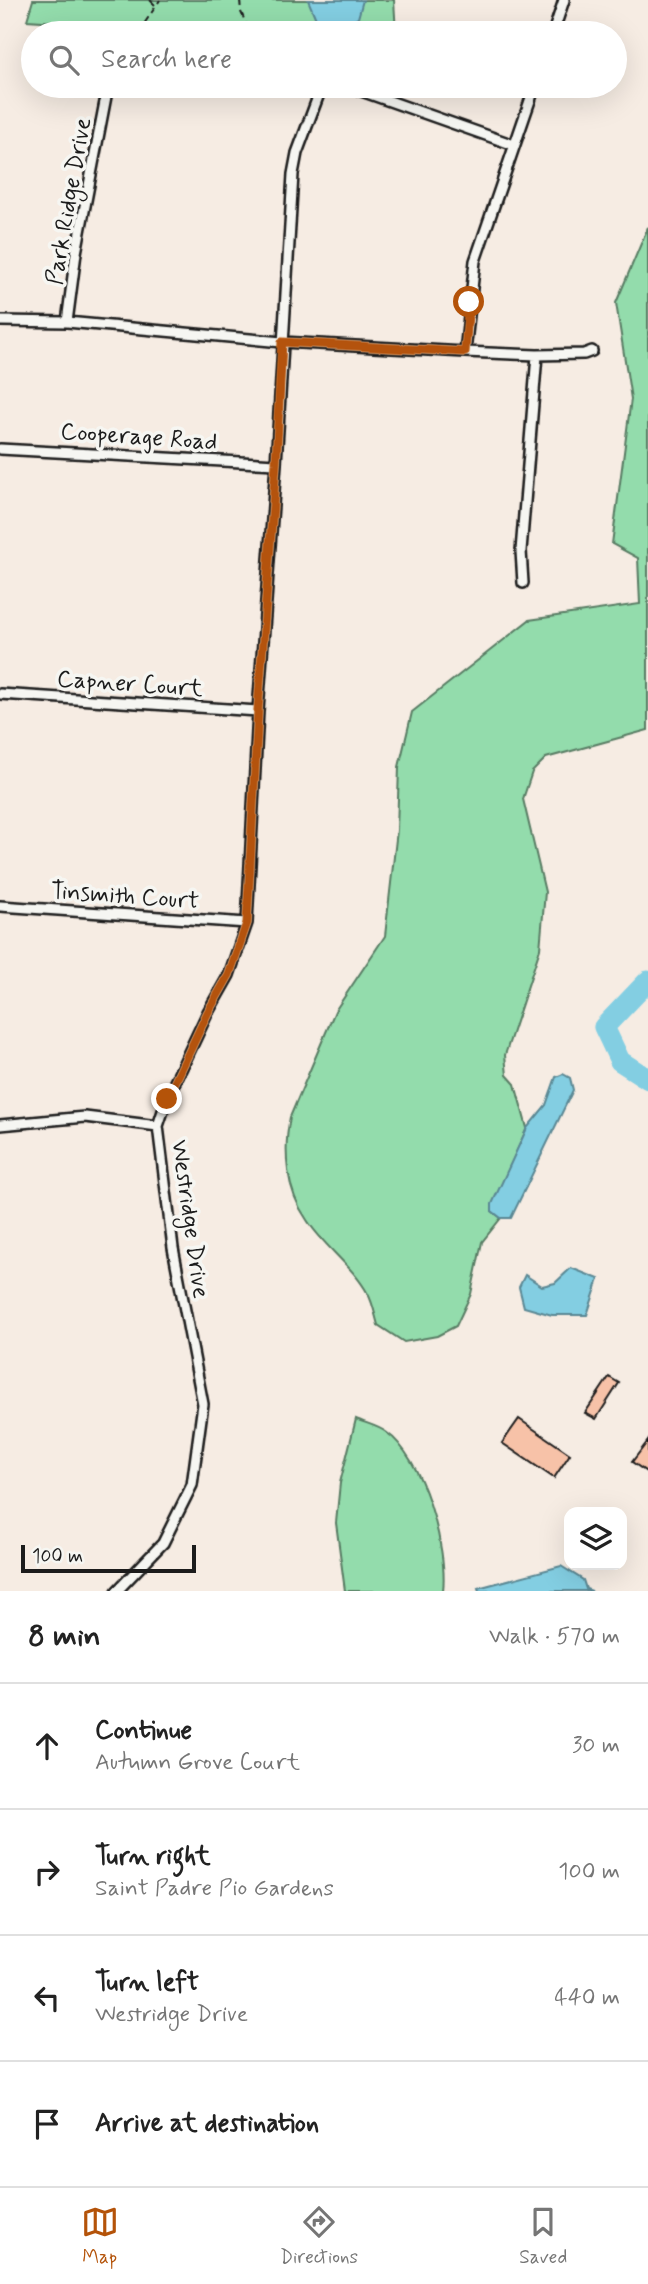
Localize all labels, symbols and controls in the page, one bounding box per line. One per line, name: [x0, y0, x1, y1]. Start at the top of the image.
search box: [21, 21, 627, 98]
icon: search: [45, 41, 83, 79]
text: Search here: [101, 43, 232, 77]
street label: Park Ridge Drive: [40, 115, 101, 288]
route start: [453, 286, 484, 317]
street label: Cooperage Road: [59, 417, 218, 458]
street label: Capner Court: [56, 664, 204, 705]
street label: Tinsmith Court: [50, 876, 200, 917]
route end: [151, 1083, 182, 1114]
street label: Westridge Drive: [161, 1138, 216, 1301]
map controls: [564, 1507, 627, 1570]
button: layers: [564, 1507, 627, 1570]
scale bar: [21, 1542, 196, 1574]
text: 100 m: [32, 1544, 83, 1569]
text: 8 min: [28, 1617, 101, 1656]
text: Walk · 570 m: [489, 1622, 620, 1652]
text: Continue: [95, 1714, 192, 1748]
icon: ahead: [28, 1727, 66, 1765]
text: 30 m: [572, 1731, 620, 1761]
text: Autumn Grove Court: [95, 1748, 300, 1778]
text: Turn right: [95, 1840, 211, 1874]
icon: right: [28, 1853, 66, 1891]
text: 100 m: [558, 1857, 620, 1887]
text: Saint Padre Pio Gardens: [95, 1874, 334, 1904]
text: Turn left: [95, 1966, 199, 2000]
icon: left: [28, 1979, 66, 2017]
text: 440 m: [554, 1983, 620, 2013]
text: Westridge Drive: [95, 2000, 248, 2030]
icon: arrive: [28, 2105, 66, 2143]
text: Arrive at destination: [95, 2107, 319, 2141]
tab: Map: [81, 2203, 119, 2270]
tab: Directions: [280, 2203, 358, 2270]
tab: Saved: [519, 2203, 567, 2270]

